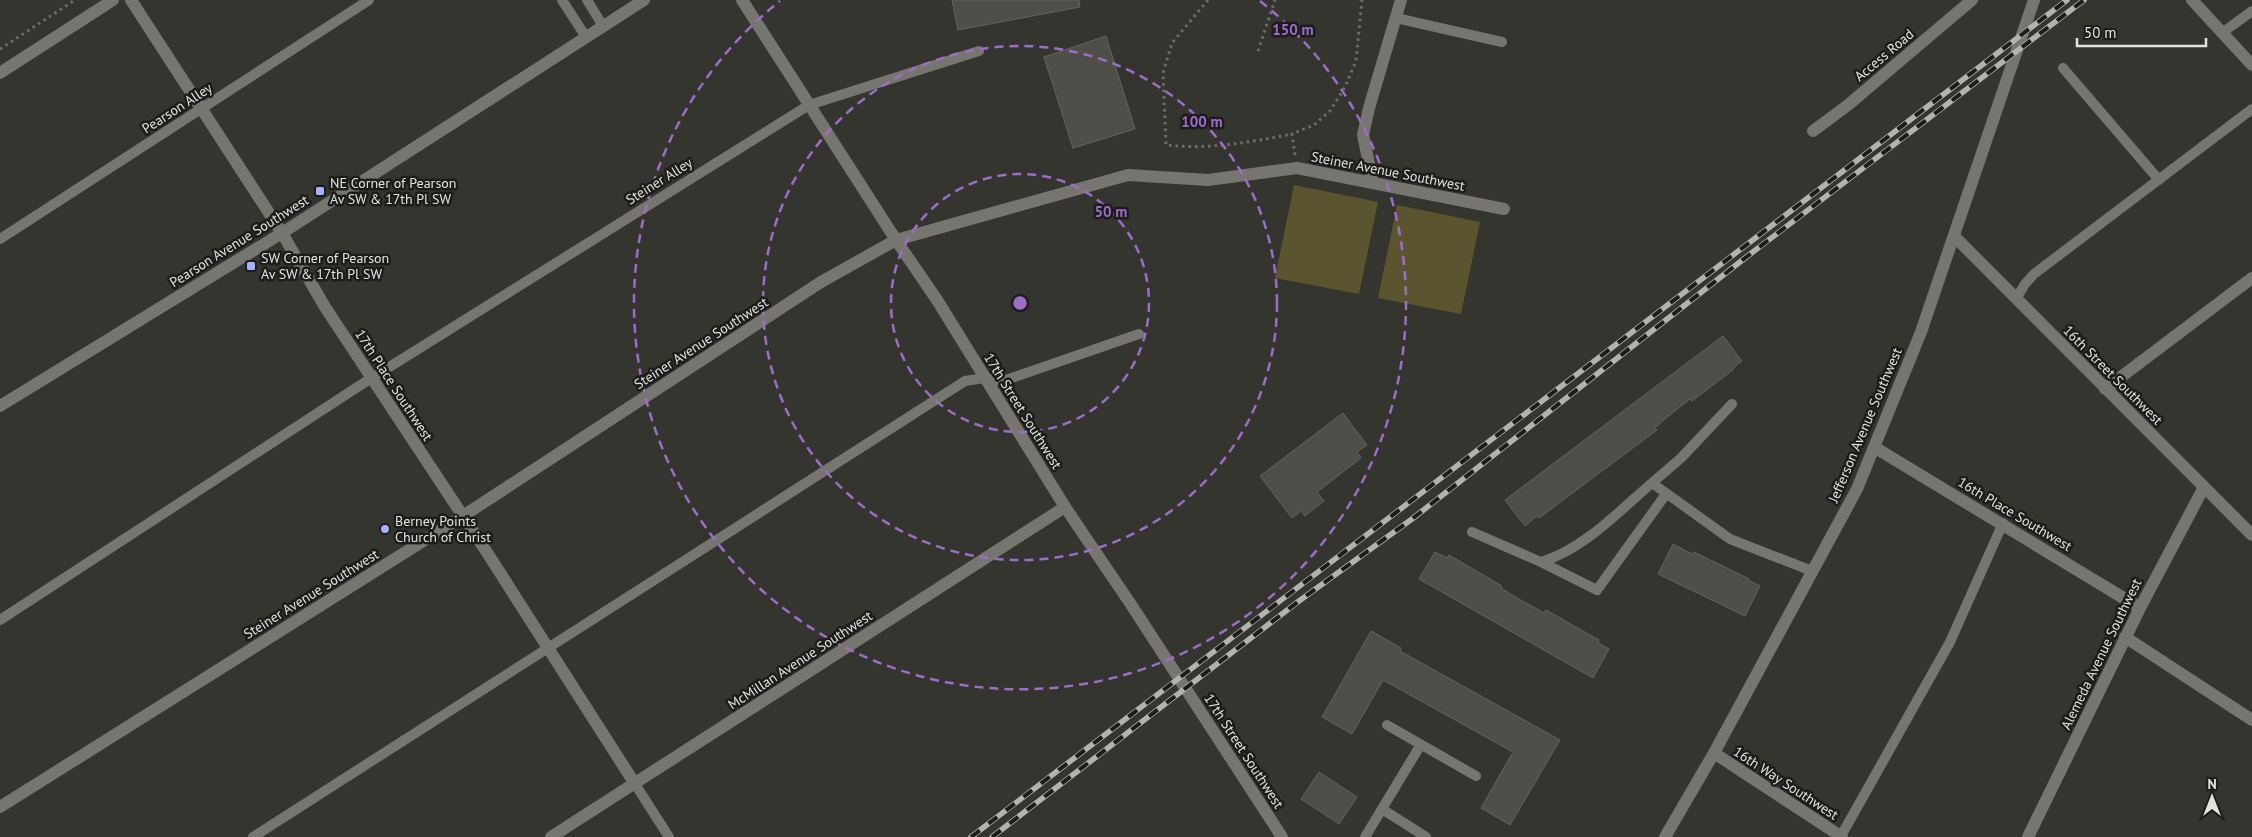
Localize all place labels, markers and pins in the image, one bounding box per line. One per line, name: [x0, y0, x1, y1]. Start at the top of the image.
place label: NE Corner of Pearson Av SW & 17th Pl SW: [330, 174, 456, 208]
marker: NE Corner of Pearson Av SW & 17th Pl SW: [314, 185, 326, 197]
place label: SW Corner of Pearson Av SW & 17th Pl SW: [261, 249, 389, 283]
marker: SW Corner of Pearson Av SW & 17th Pl SW: [245, 260, 257, 272]
centre of rings: [1011, 294, 1029, 312]
place label: Berney Points Church of Christ: [395, 512, 491, 546]
marker: Berney Points Church of Christ: [379, 523, 391, 535]

